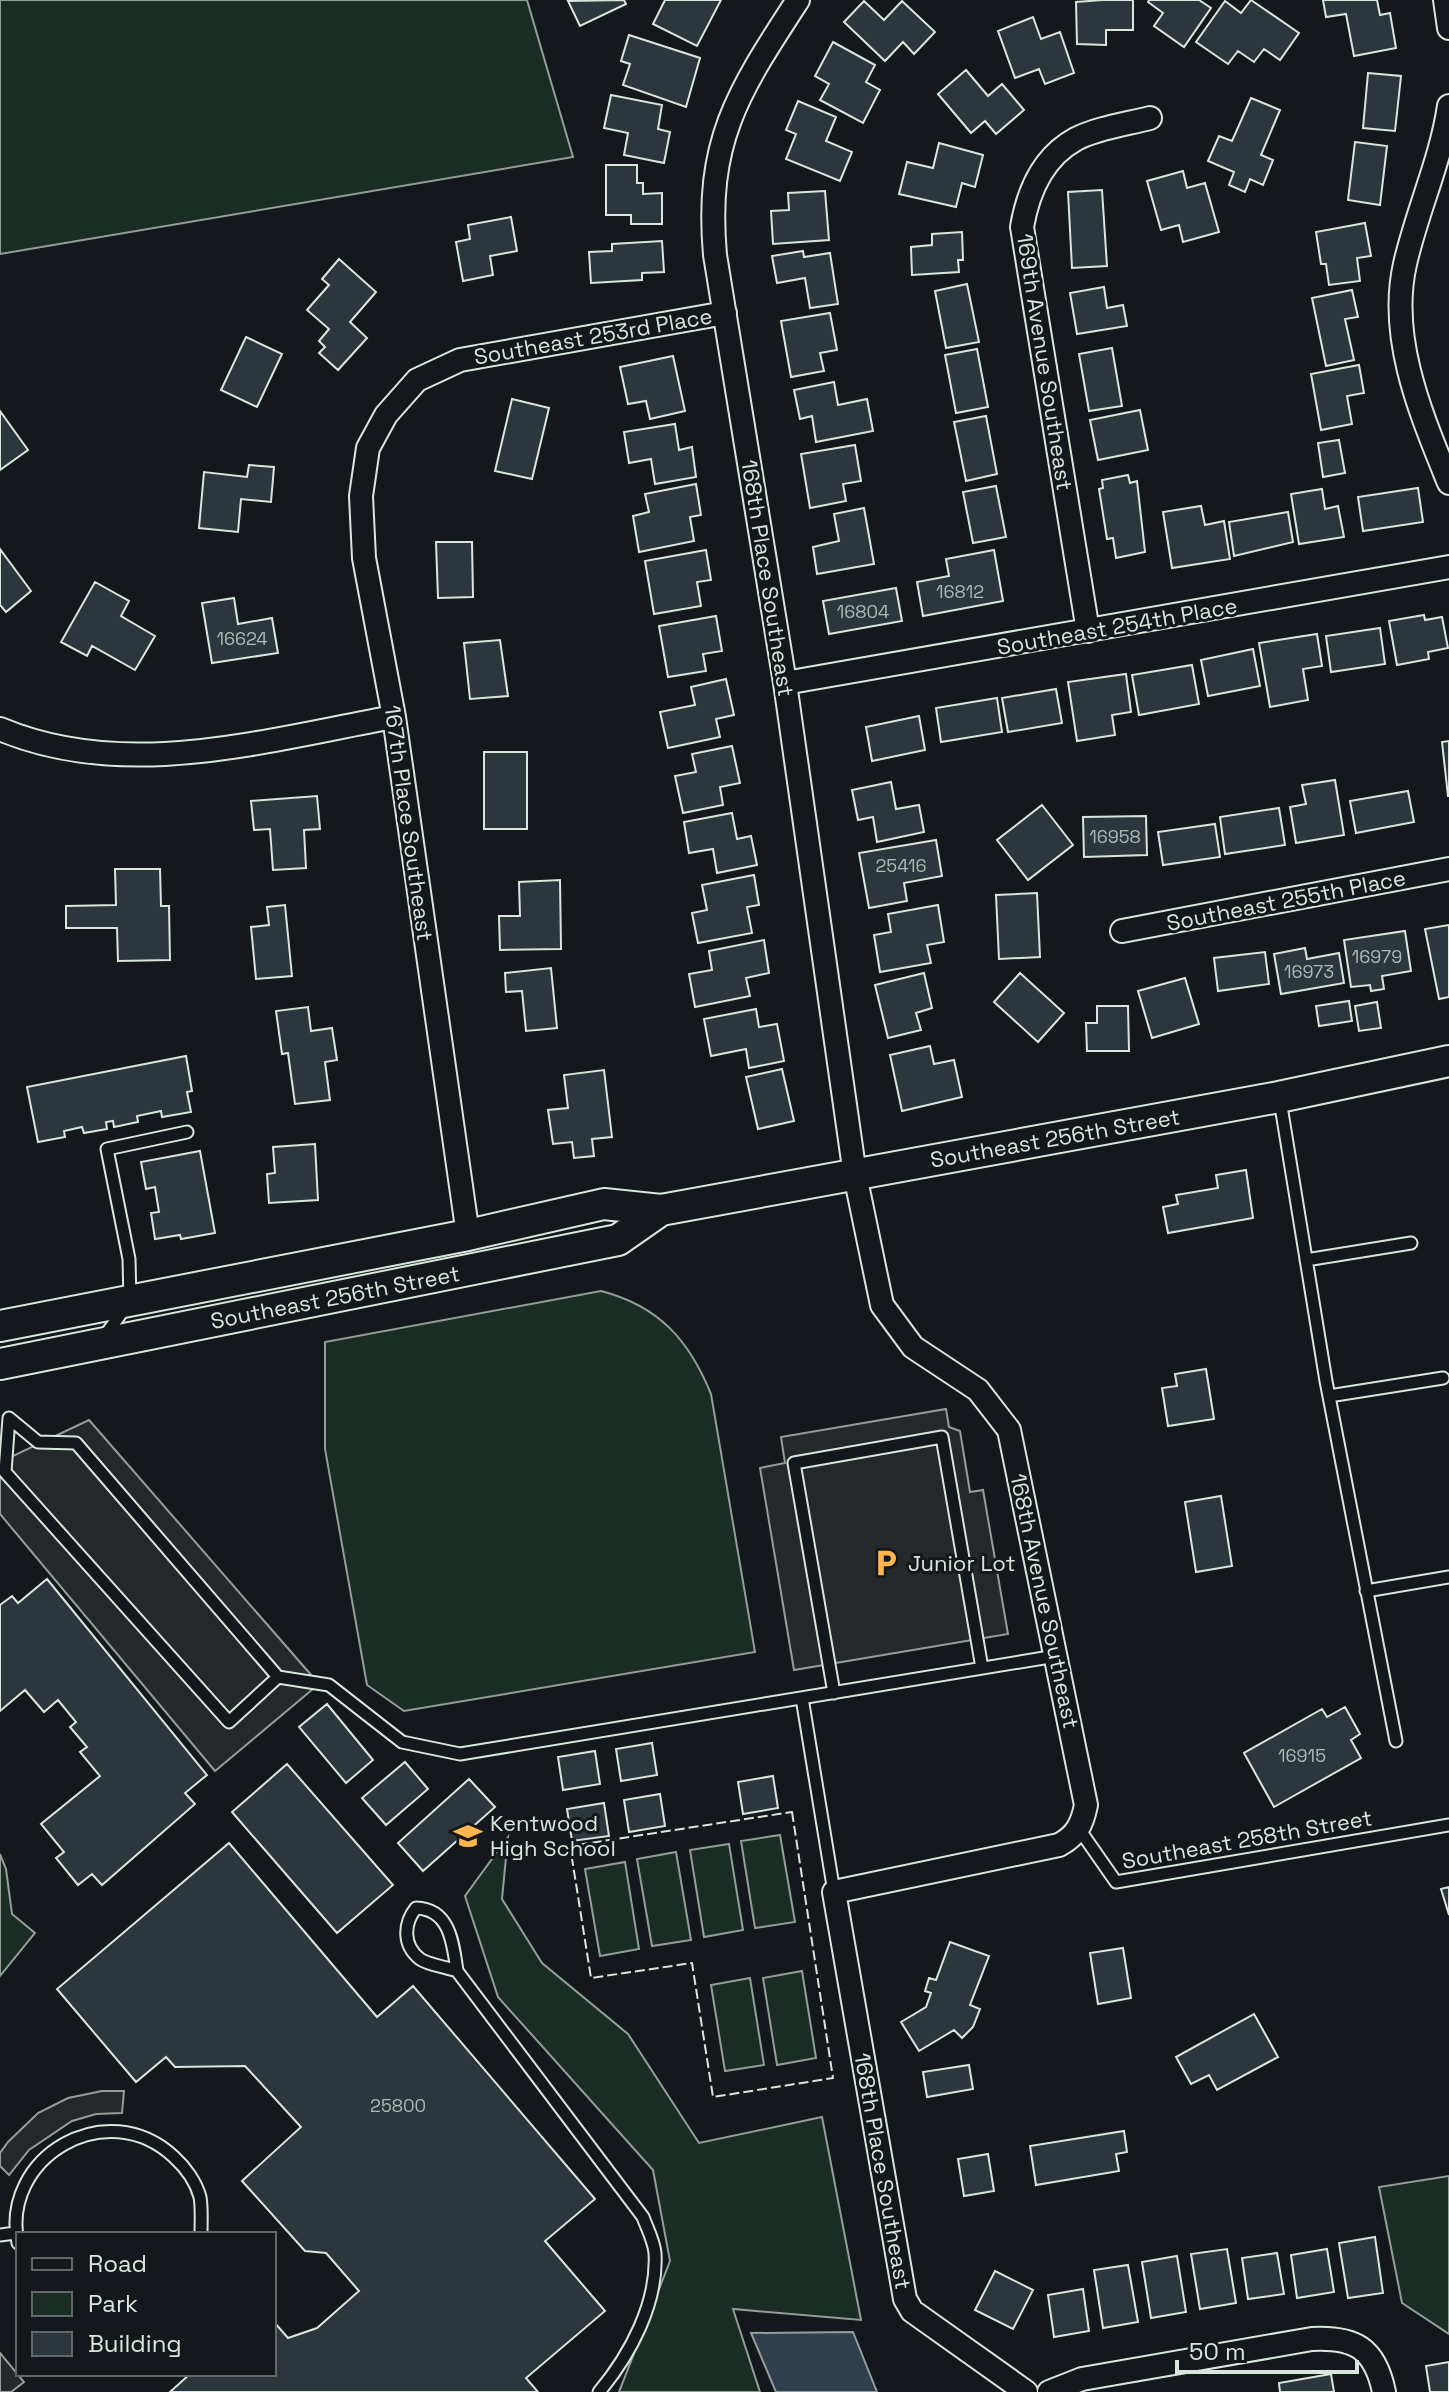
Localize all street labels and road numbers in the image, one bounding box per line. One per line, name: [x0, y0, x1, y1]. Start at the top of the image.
street label: 169th Avenue Southeast: [1011, 232, 1079, 492]
street label: Southeast 253rd Place: [472, 301, 714, 371]
street label: 168th Place Southeast: [735, 457, 801, 699]
street label: Southeast 254th Place: [995, 591, 1239, 661]
street label: 167th Place Southeast: [379, 703, 439, 943]
street label: Southeast 255th Place: [1164, 863, 1408, 937]
street label: Southeast 256th Street: [928, 1102, 1182, 1174]
street label: Southeast 256th Street: [208, 1259, 462, 1335]
street label: 168th Avenue Southeast: [1004, 1471, 1086, 1731]
street label: Southeast 258th Street: [1120, 1803, 1374, 1875]
street label: 168th Place Southeast: [848, 2051, 918, 2291]

